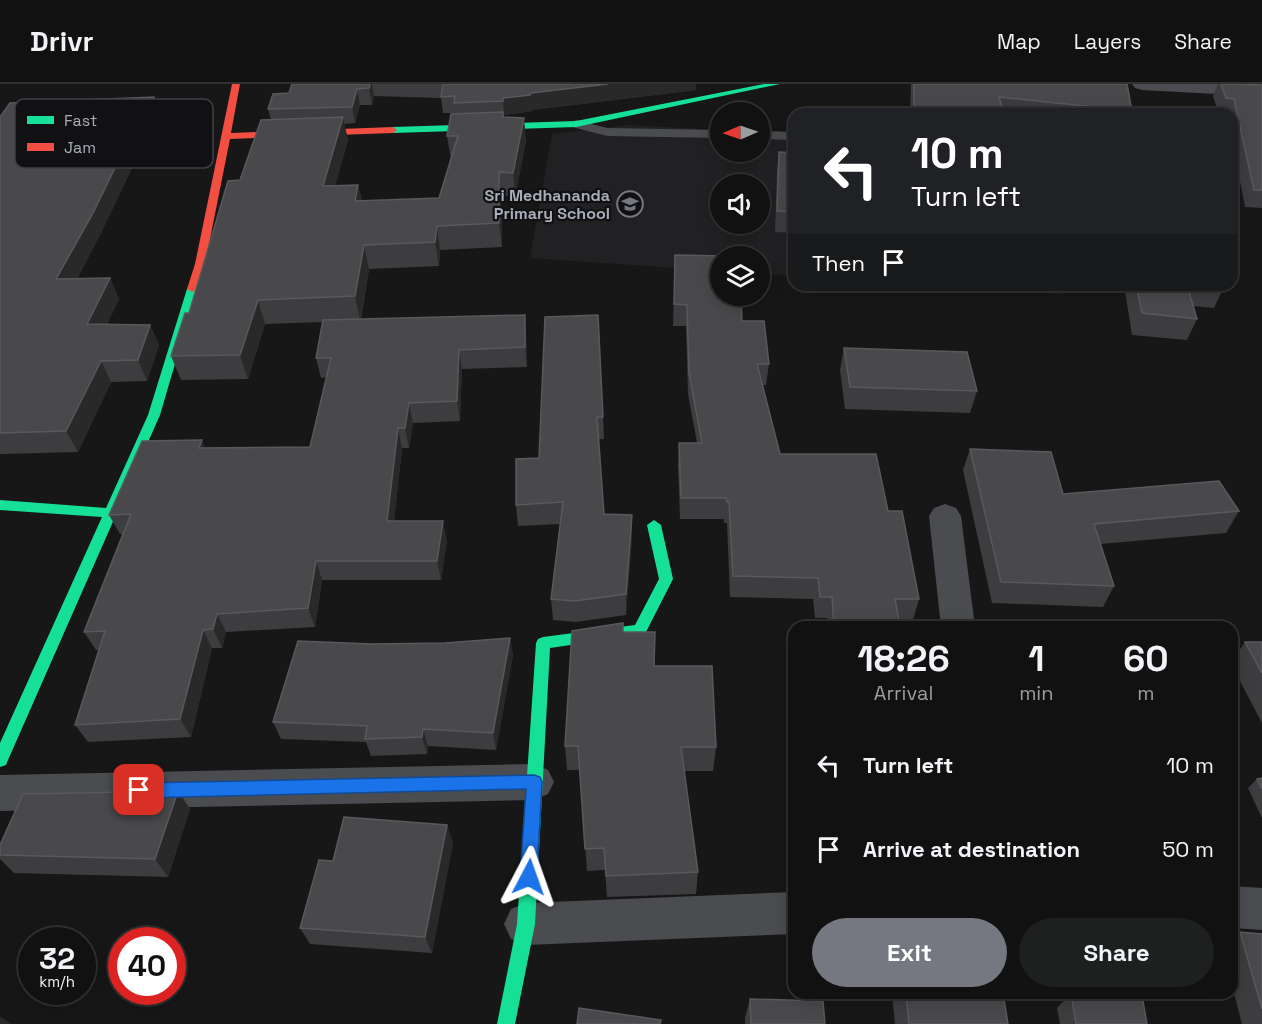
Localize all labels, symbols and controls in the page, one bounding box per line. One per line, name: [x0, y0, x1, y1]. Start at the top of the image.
text: Drivr: [30, 23, 94, 59]
text: Map: [997, 28, 1041, 55]
text: Layers: [1074, 28, 1141, 55]
text: Share: [1174, 28, 1232, 55]
legend: [15, 99, 213, 168]
north arrow: [710, 102, 770, 162]
map controls: [710, 102, 770, 306]
text: Fast: [64, 110, 97, 131]
text: 10 m: [911, 127, 1004, 180]
icon: left: [812, 132, 890, 210]
text: Jam: [64, 137, 96, 158]
button: sound: [710, 174, 770, 234]
text: Turn left: [911, 179, 1021, 214]
place label: Sri Medhananda Primary School: [485, 185, 610, 224]
school or university icon: Sri Medhananda Primary School: [615, 189, 645, 219]
button: layers: [710, 246, 770, 306]
icon: arrive: [877, 246, 910, 279]
text: Then: [812, 249, 865, 277]
text: 18:26: [857, 636, 950, 682]
text: 1: [1028, 636, 1044, 682]
text: 60: [1123, 636, 1169, 682]
text: Arrival: [874, 680, 933, 706]
text: min: [1019, 680, 1054, 706]
text: m: [1137, 680, 1154, 706]
icon: left: [812, 749, 845, 782]
text: Turn left: [863, 751, 953, 779]
text: 10 m: [1166, 751, 1214, 779]
pin: [113, 764, 164, 815]
icon: arrive: [122, 773, 155, 806]
icon: arrive: [812, 833, 845, 866]
text: Arrive at destination: [863, 835, 1080, 863]
text: 50 m: [1162, 835, 1214, 863]
position arrow: [497, 845, 561, 909]
button: Exit: [812, 918, 1007, 987]
button: Share: [1019, 918, 1214, 987]
speed limit sign: 40: [108, 927, 186, 1005]
text: 32: [39, 939, 75, 978]
text: km/h: [39, 972, 75, 991]

